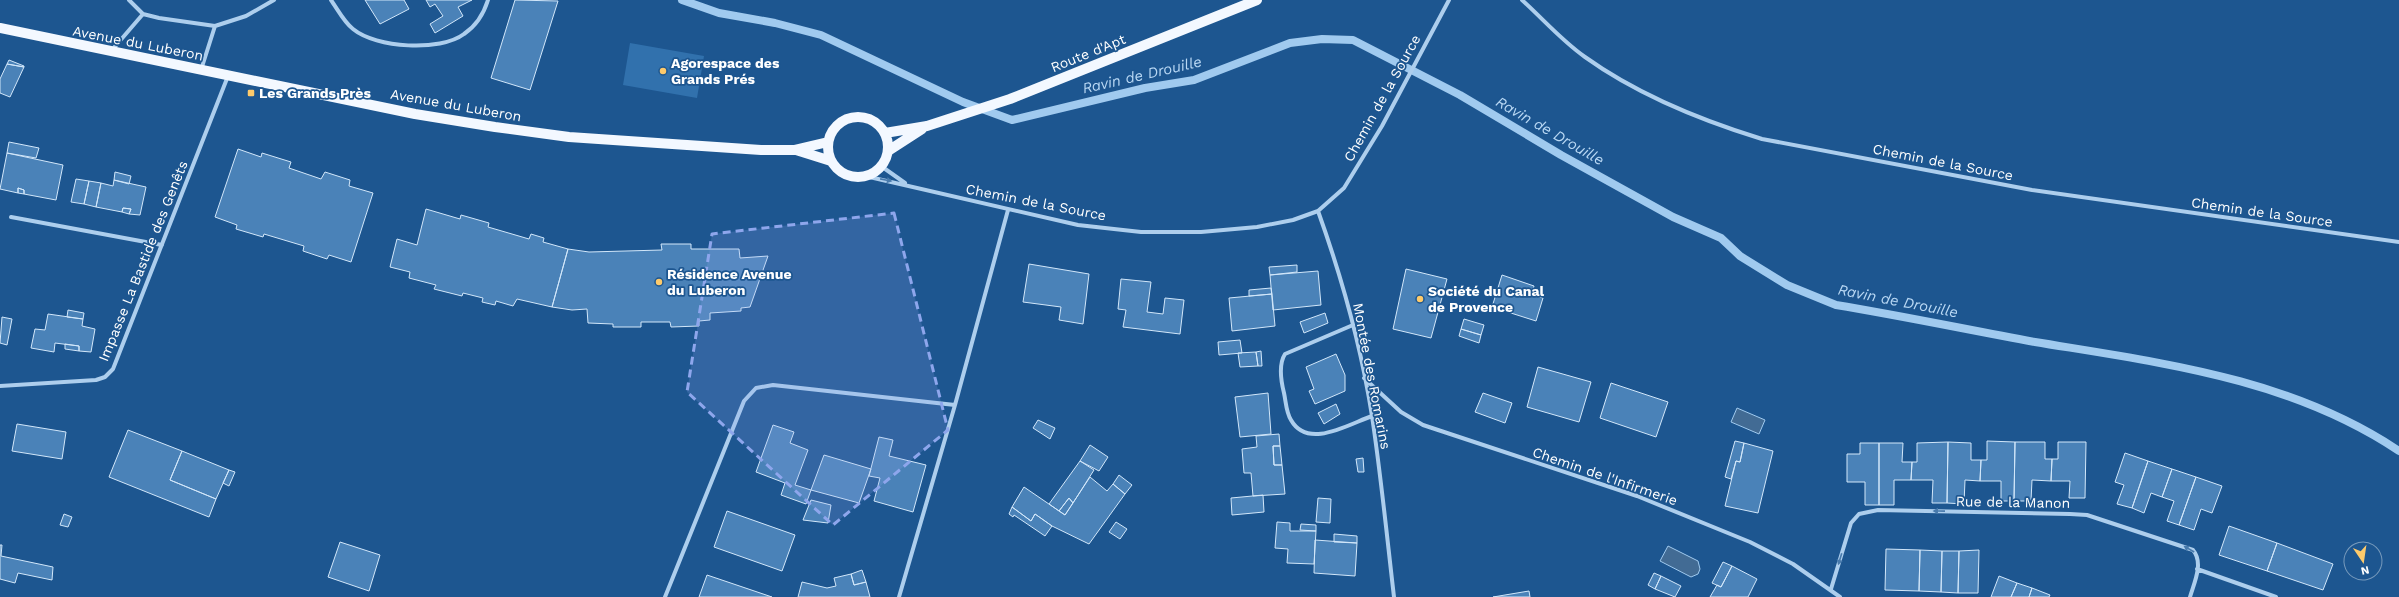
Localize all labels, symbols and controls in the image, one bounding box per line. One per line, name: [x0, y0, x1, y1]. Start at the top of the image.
street label: Avenue du Luberon: [71, 22, 205, 64]
street label: Route d'Apt: [1048, 31, 1128, 75]
street label: Chemin de la Source: [1340, 32, 1424, 164]
water label: Ravin de Drouille: [1081, 53, 1203, 97]
place label: Agorespace des Grands Prés: [671, 55, 780, 87]
marker: Agorespace des Grands Prés: [658, 66, 668, 76]
place label: Les Grands Près: [259, 85, 371, 101]
street label: Avenue du Luberon: [389, 86, 523, 124]
marker: Les Grands Près: [246, 88, 256, 98]
water label: Ravin de Drouille: [1493, 93, 1607, 169]
street label: Chemin de la Source: [1872, 141, 2014, 183]
street label: Impasse La Bastide des Genêts: [95, 158, 191, 364]
one-way arrow: [880, 178, 892, 184]
street label: Chemin de la Source: [965, 181, 1107, 223]
street label: Chemin de la Source: [2190, 194, 2334, 230]
place label: Résidence Avenue du Luberon: [667, 266, 792, 298]
marker: Résidence Avenue du Luberon: [654, 277, 664, 287]
water label: Ravin de Drouille: [1836, 281, 1960, 321]
place label: Société du Canal de Provence: [1428, 283, 1545, 315]
marker: Société du Canal de Provence: [1415, 294, 1425, 304]
street label: Montée des Romarins: [1350, 301, 1394, 451]
street label: Chemin de l'Infirmerie: [1530, 444, 1680, 508]
street label: Rue de la Manon: [1956, 493, 2070, 511]
one-way arrow: [1932, 508, 1945, 514]
north arrow: [2343, 541, 2383, 581]
one-way arrow: [2183, 546, 2195, 553]
one-way arrow: [1837, 553, 1843, 565]
text: N: [2360, 563, 2371, 578]

